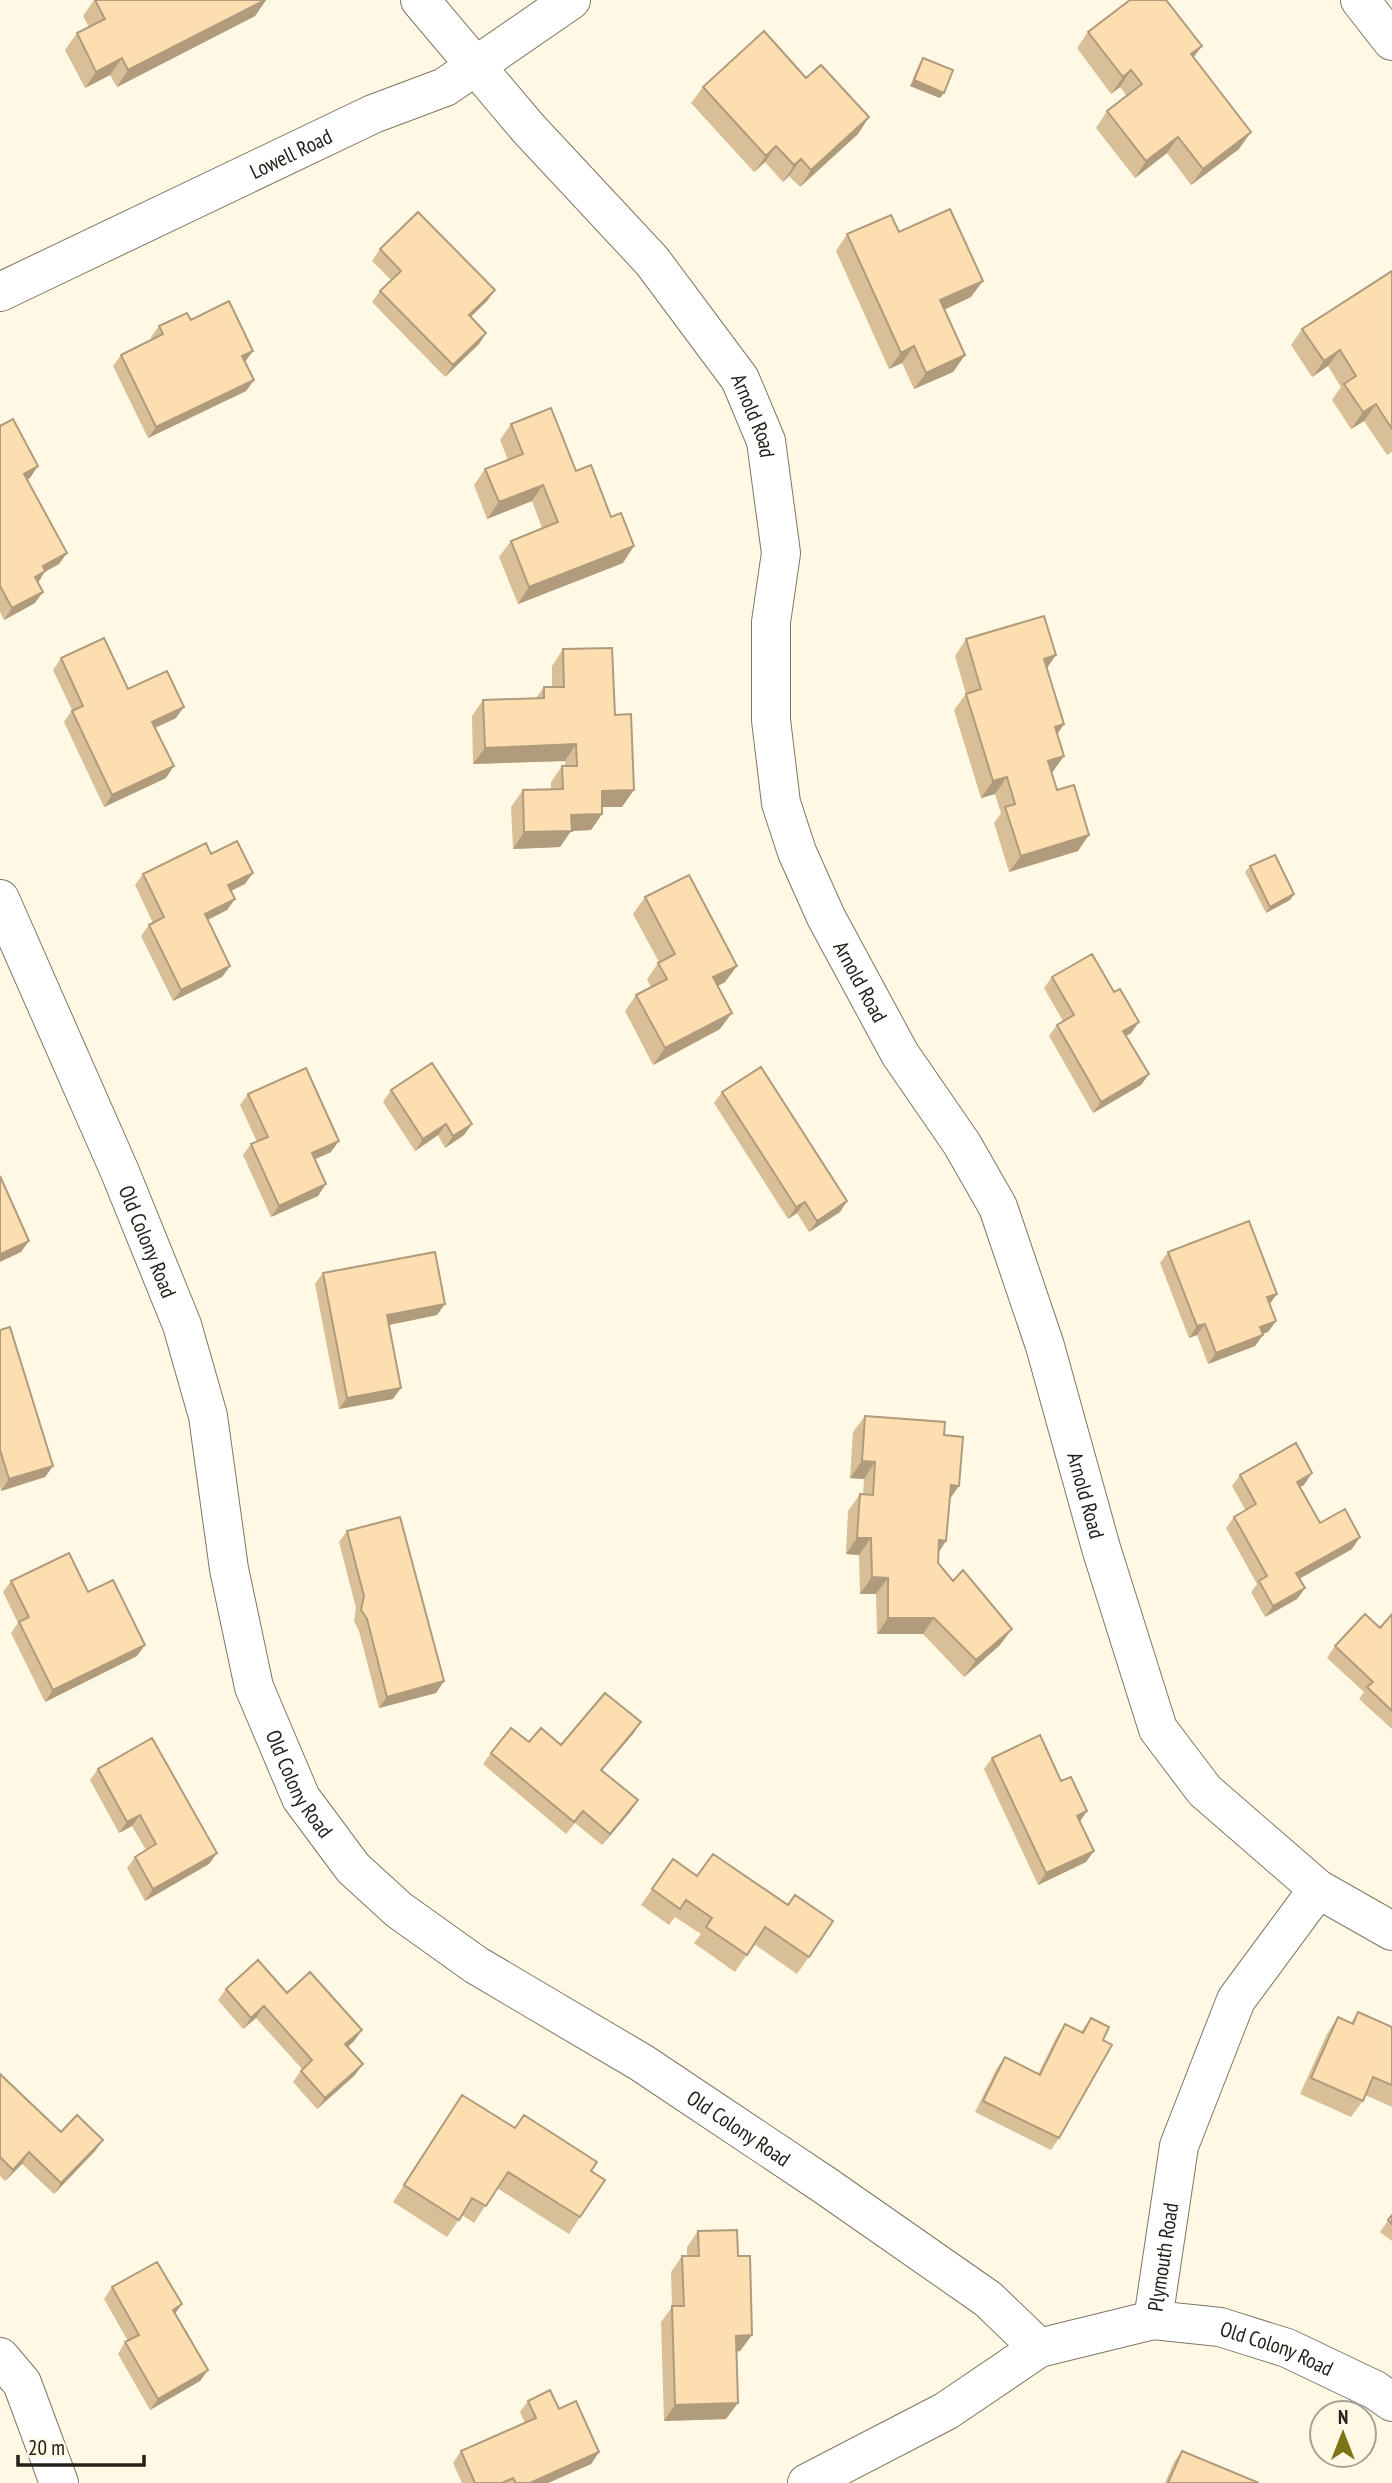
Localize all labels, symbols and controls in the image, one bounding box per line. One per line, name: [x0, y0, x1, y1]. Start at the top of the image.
street label: Lowell Road: [245, 122, 336, 184]
street label: Arnold Road: [726, 369, 782, 459]
street label: Arnold Road: [828, 936, 894, 1027]
street label: Old Colony Road: [113, 1181, 183, 1301]
street label: Arnold Road: [1062, 1449, 1111, 1541]
street label: Old Colony Road: [260, 1726, 339, 1843]
street label: Old Colony Road: [682, 2084, 796, 2172]
street label: Plymouth Road: [1141, 2201, 1184, 2313]
street label: Old Colony Road: [1217, 2314, 1338, 2382]
north arrow: [1308, 2399, 1378, 2469]
text: N: [1338, 2405, 1348, 2429]
scale bar: [18, 2424, 144, 2468]
text: 20 m: [28, 2434, 65, 2461]

